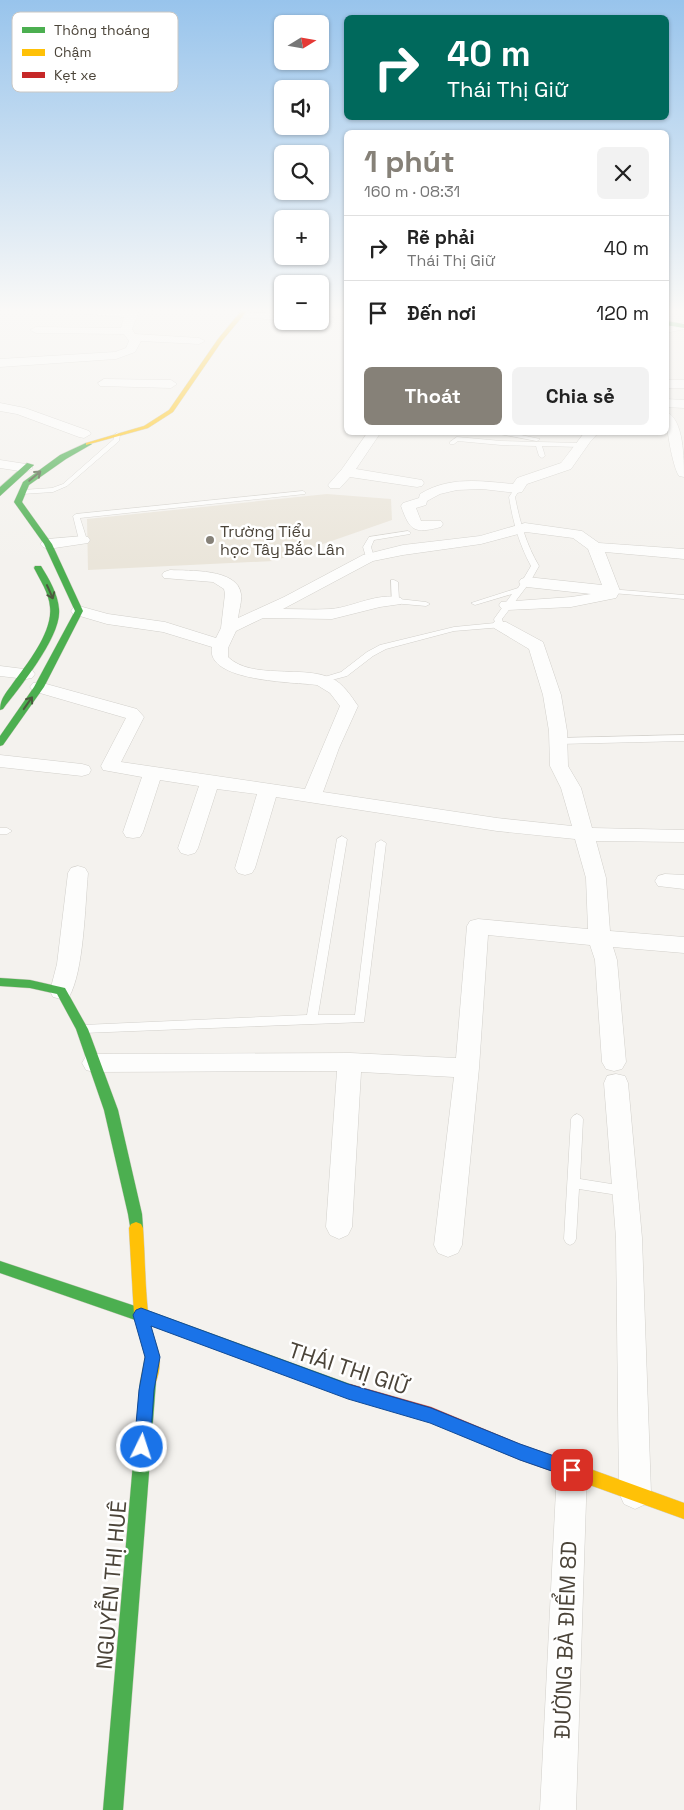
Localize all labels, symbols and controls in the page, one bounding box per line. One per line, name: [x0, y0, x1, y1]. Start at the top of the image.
legend: [12, 12, 178, 92]
north arrow: [274, 15, 329, 70]
map controls: [274, 15, 329, 330]
text: Thông thoáng: [54, 21, 150, 39]
text: 40 m: [447, 32, 531, 76]
icon: right: [364, 35, 429, 100]
text: Chậm: [54, 43, 92, 61]
text: Kẹt xe: [54, 66, 96, 84]
text: Thái Thị Giữ: [447, 75, 569, 103]
button: sound: [274, 80, 329, 135]
text: 1 phút: [364, 142, 455, 181]
button: search: [274, 145, 329, 200]
button: close: [597, 147, 649, 199]
text: 160 m · 08:31: [364, 181, 460, 202]
button: +: [274, 210, 329, 265]
text: Rẽ phải: [407, 225, 475, 250]
icon: right: [364, 234, 392, 262]
text: 40 m: [604, 236, 649, 261]
text: Thái Thị Giữ: [407, 250, 495, 271]
button: −: [274, 275, 329, 330]
icon: arrive: [364, 299, 392, 327]
text: Đến nơi: [407, 301, 476, 326]
text: 120 m: [596, 301, 649, 326]
button: Thoát: [364, 367, 502, 425]
button: Chia sẻ: [512, 367, 649, 425]
one-way arrow: [28, 471, 41, 482]
place label: Trường Tiểu học Tây Bắc Lân: [220, 521, 345, 560]
marker: Trường Tiểu học Tây Bắc Lân: [204, 534, 216, 546]
one-way arrow: [45, 584, 55, 599]
one-way arrow: [23, 696, 33, 710]
street label: THÁI THỊ GIỮ: [285, 1335, 413, 1401]
position arrow: [115, 1420, 167, 1472]
pin: [551, 1449, 593, 1491]
icon: arrive: [558, 1456, 586, 1484]
street label: NGUYỄN THỊ HUÊ: [88, 1499, 132, 1670]
street label: ĐƯỜNG BÀ ĐIỂM 8D: [546, 1540, 582, 1740]

